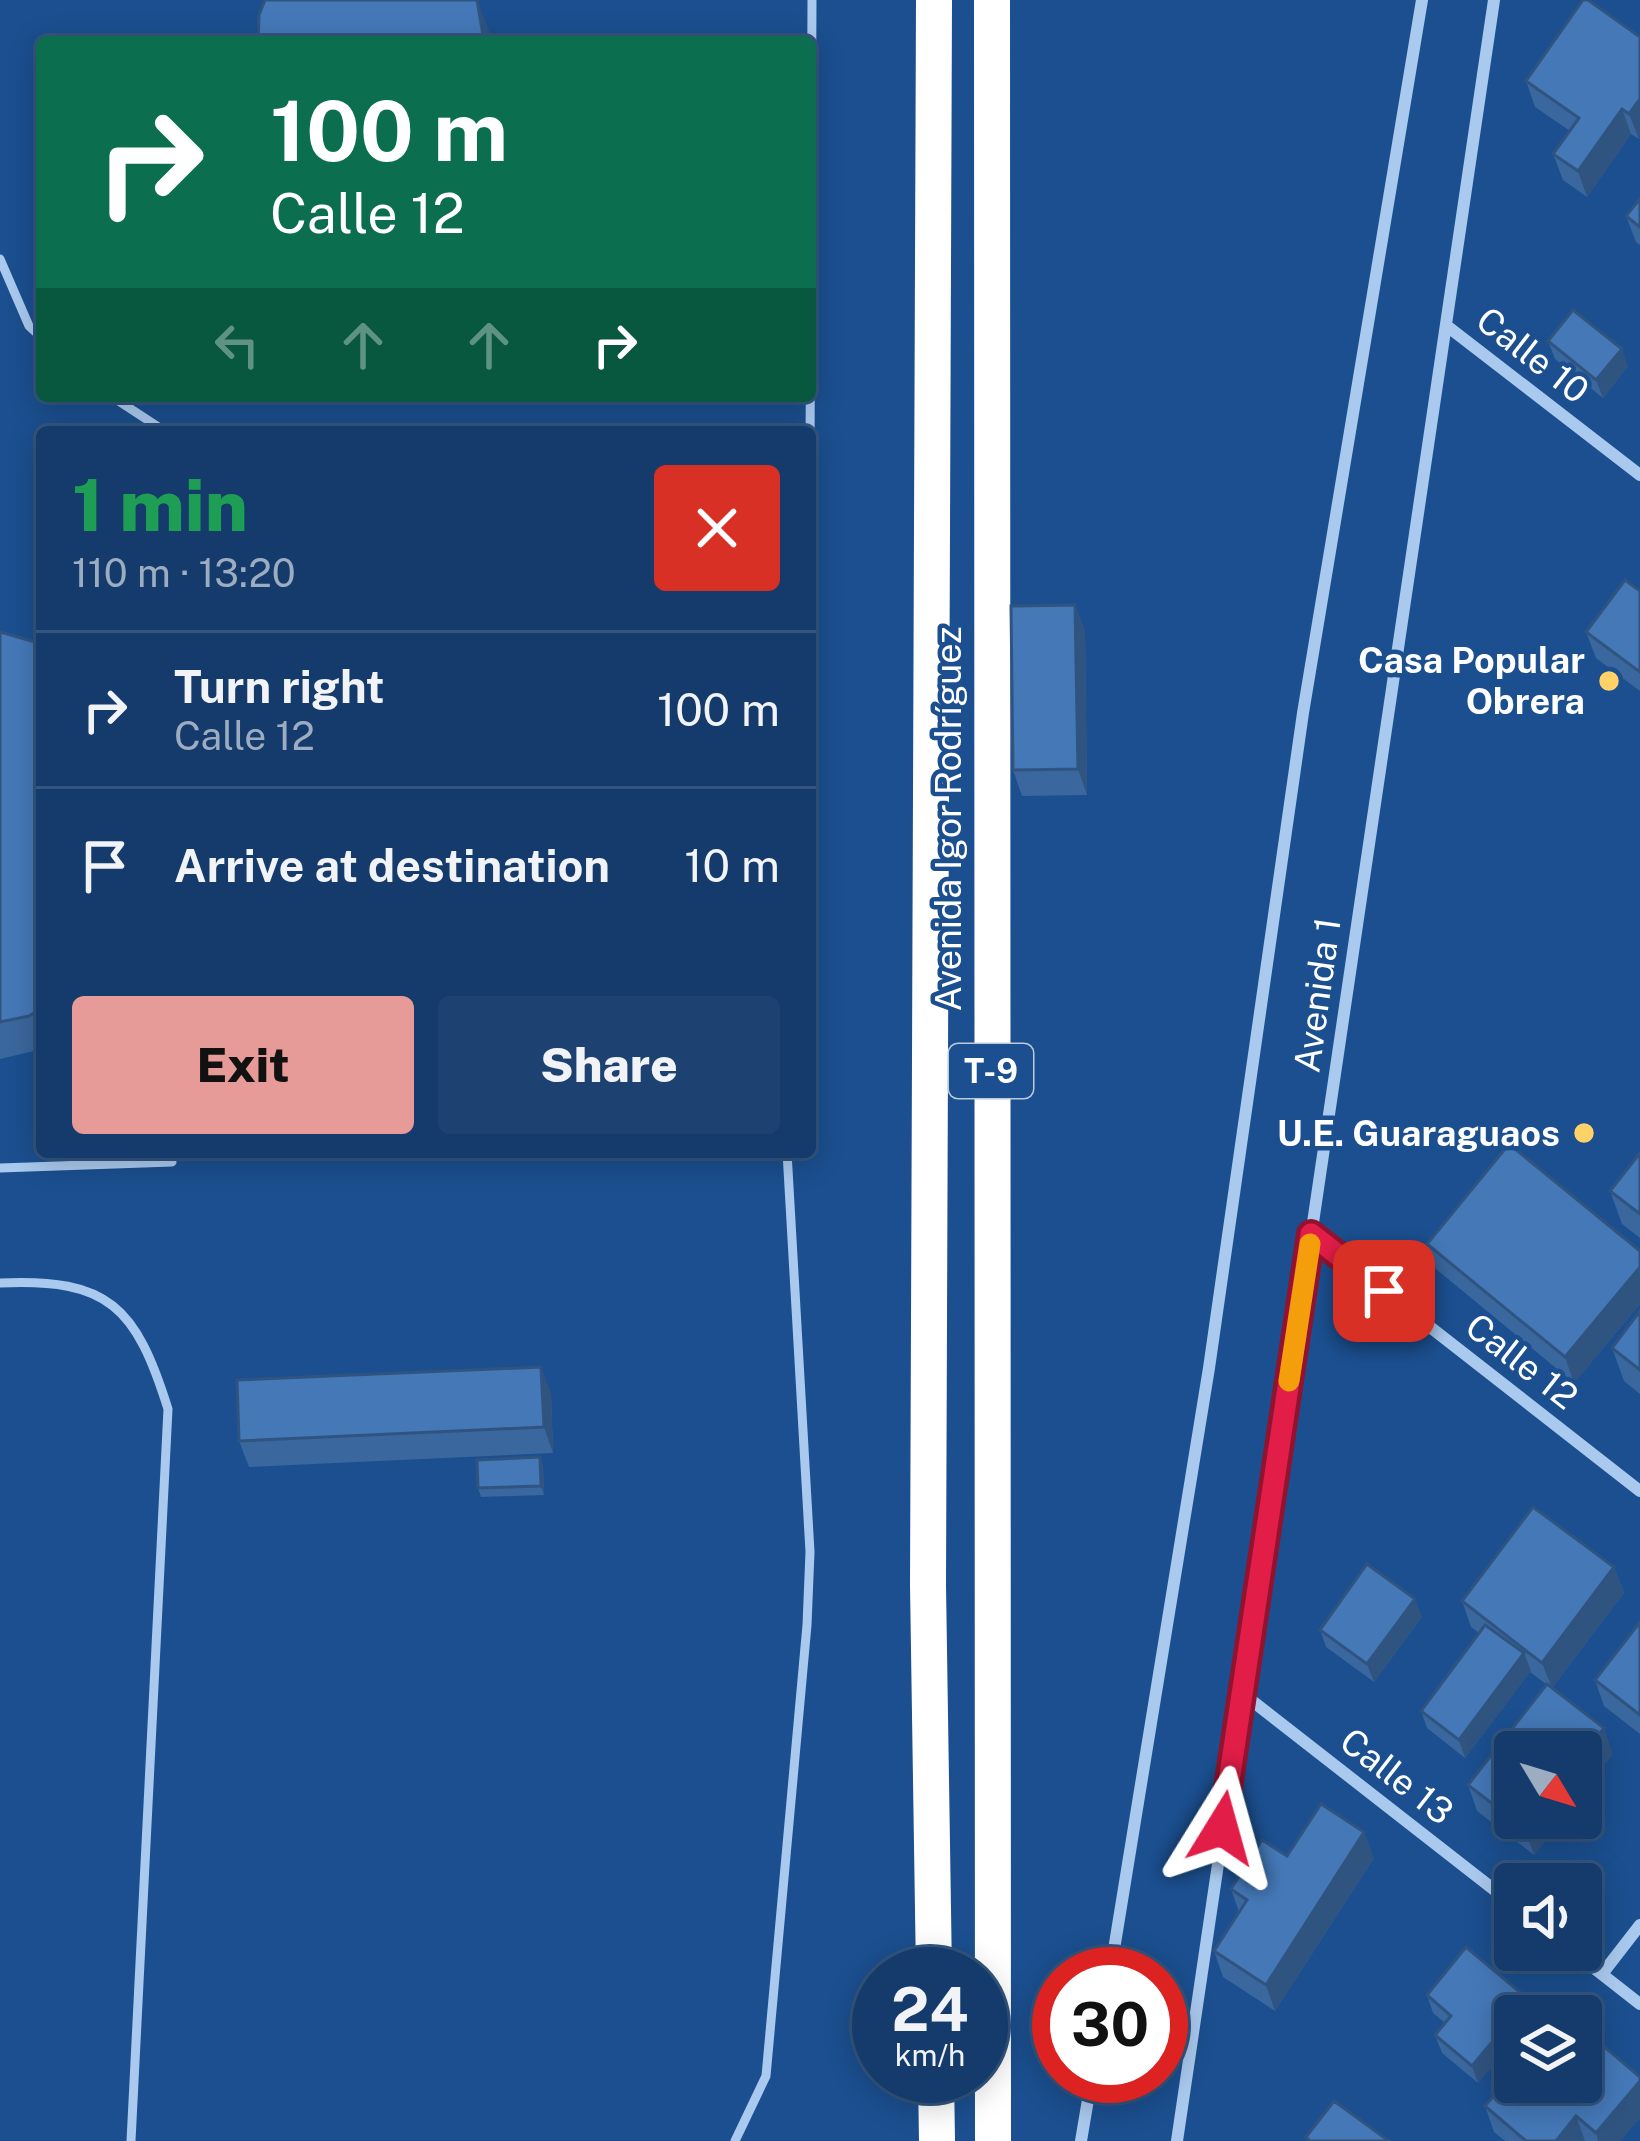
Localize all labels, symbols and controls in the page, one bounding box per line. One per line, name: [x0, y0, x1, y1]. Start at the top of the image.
text: 100 m: [270, 81, 508, 180]
icon: right: [72, 84, 228, 240]
text: Calle 12: [270, 182, 465, 245]
street label: Calle 10: [1469, 298, 1597, 412]
icon: left: [204, 312, 270, 378]
icon: ahead: [330, 312, 396, 378]
icon: ahead: [456, 312, 522, 378]
icon: right: [582, 312, 648, 378]
text: 1 min: [72, 463, 248, 547]
button: close: [654, 465, 780, 591]
text: 110 m · 13:20: [72, 550, 296, 596]
street label: Avenida Igor Rodríguez: [927, 627, 969, 1011]
place label: Casa Popular Obrera: [1358, 639, 1585, 722]
text: Turn right: [174, 660, 385, 713]
marker: Casa Popular Obrera: [1596, 668, 1622, 694]
icon: right: [72, 677, 138, 743]
text: 100 m: [657, 683, 780, 736]
text: Calle 12: [174, 713, 315, 759]
icon: arrive: [72, 833, 138, 899]
text: Arrive at destination: [174, 839, 610, 892]
text: 10 m: [684, 839, 780, 892]
street label: Avenida 1: [1285, 915, 1349, 1075]
button: Exit: [72, 996, 414, 1134]
button: Share: [438, 996, 780, 1134]
road number: T-9: [949, 1044, 1033, 1098]
place label: U.E. Guaraguaos: [1277, 1112, 1560, 1154]
marker: U.E. Guaraguaos: [1571, 1120, 1597, 1146]
pin: [1333, 1240, 1435, 1342]
icon: arrive: [1351, 1258, 1417, 1324]
street label: Calle 12: [1458, 1304, 1586, 1418]
street label: Calle 13: [1332, 1719, 1462, 1833]
north arrow: [1494, 1731, 1602, 1839]
map controls: [1494, 1731, 1602, 2103]
position arrow: [1159, 1765, 1285, 1891]
button: sound: [1494, 1863, 1602, 1971]
speed limit sign: 30: [1032, 1947, 1188, 2103]
text: 24: [891, 1974, 969, 2045]
button: layers: [1494, 1995, 1602, 2103]
text: km/h: [895, 2037, 965, 2073]

